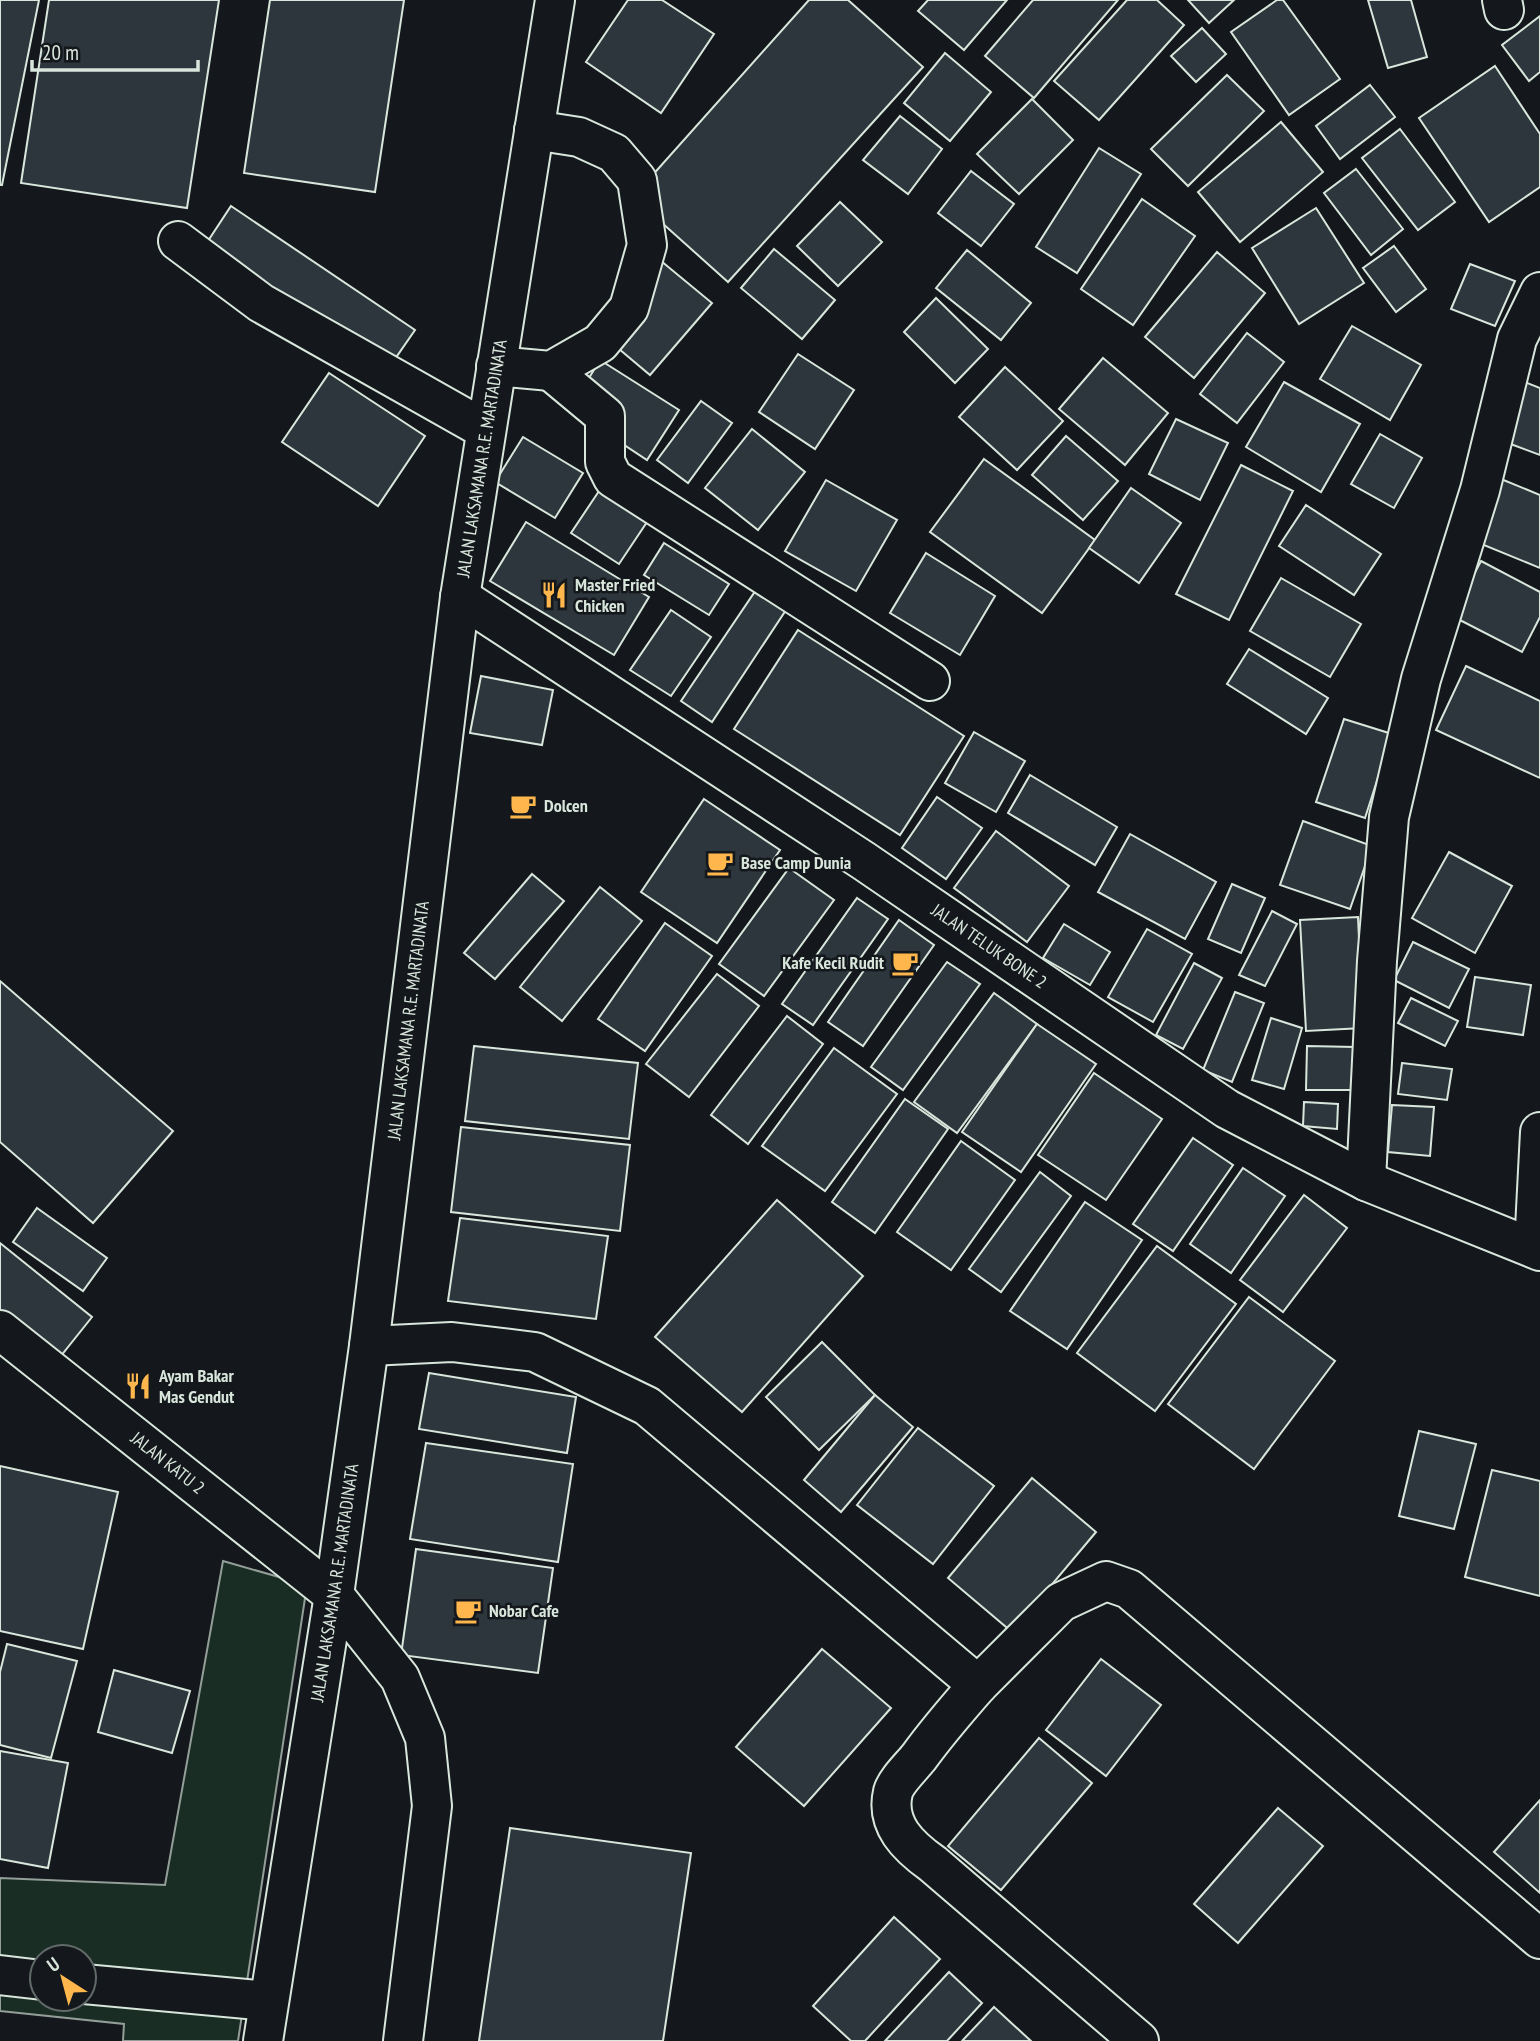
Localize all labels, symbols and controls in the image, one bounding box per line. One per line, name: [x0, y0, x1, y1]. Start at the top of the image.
scale bar: [32, 28, 198, 72]
text: 20 m: [42, 39, 79, 66]
street label: JALAN LAKSAMANA R.E. MARTADINATA: [451, 337, 512, 580]
place label: Master Fried Chicken: [575, 573, 655, 617]
restaurant icon: Master Fried Chicken: [539, 580, 569, 610]
cafe icon: Dolcen: [508, 791, 538, 821]
place label: Dolcen: [544, 794, 588, 817]
cafe icon: Base Camp Dunia: [705, 848, 735, 878]
place label: Base Camp Dunia: [741, 851, 851, 874]
street label: JALAN TELUK BONE 2: [926, 898, 1051, 993]
street label: JALAN LAKSAMANA R.E. MARTADINATA: [382, 899, 434, 1142]
cafe icon: Kafe Kecil Rudit: [890, 948, 920, 978]
place label: Kafe Kecil Rudit: [782, 951, 885, 974]
place label: Ayam Bakar Mas Gendut: [158, 1364, 235, 1408]
restaurant icon: Ayam Bakar Mas Gendut: [123, 1371, 153, 1401]
street label: JALAN KATU 2: [126, 1426, 210, 1499]
street label: JALAN LAKSAMANA R.E. MARTADINATA: [305, 1462, 363, 1704]
cafe icon: Nobar Cafe: [453, 1596, 483, 1626]
place label: Nobar Cafe: [489, 1599, 559, 1622]
north arrow: [28, 1943, 98, 2013]
text: U: [42, 1952, 64, 1977]

